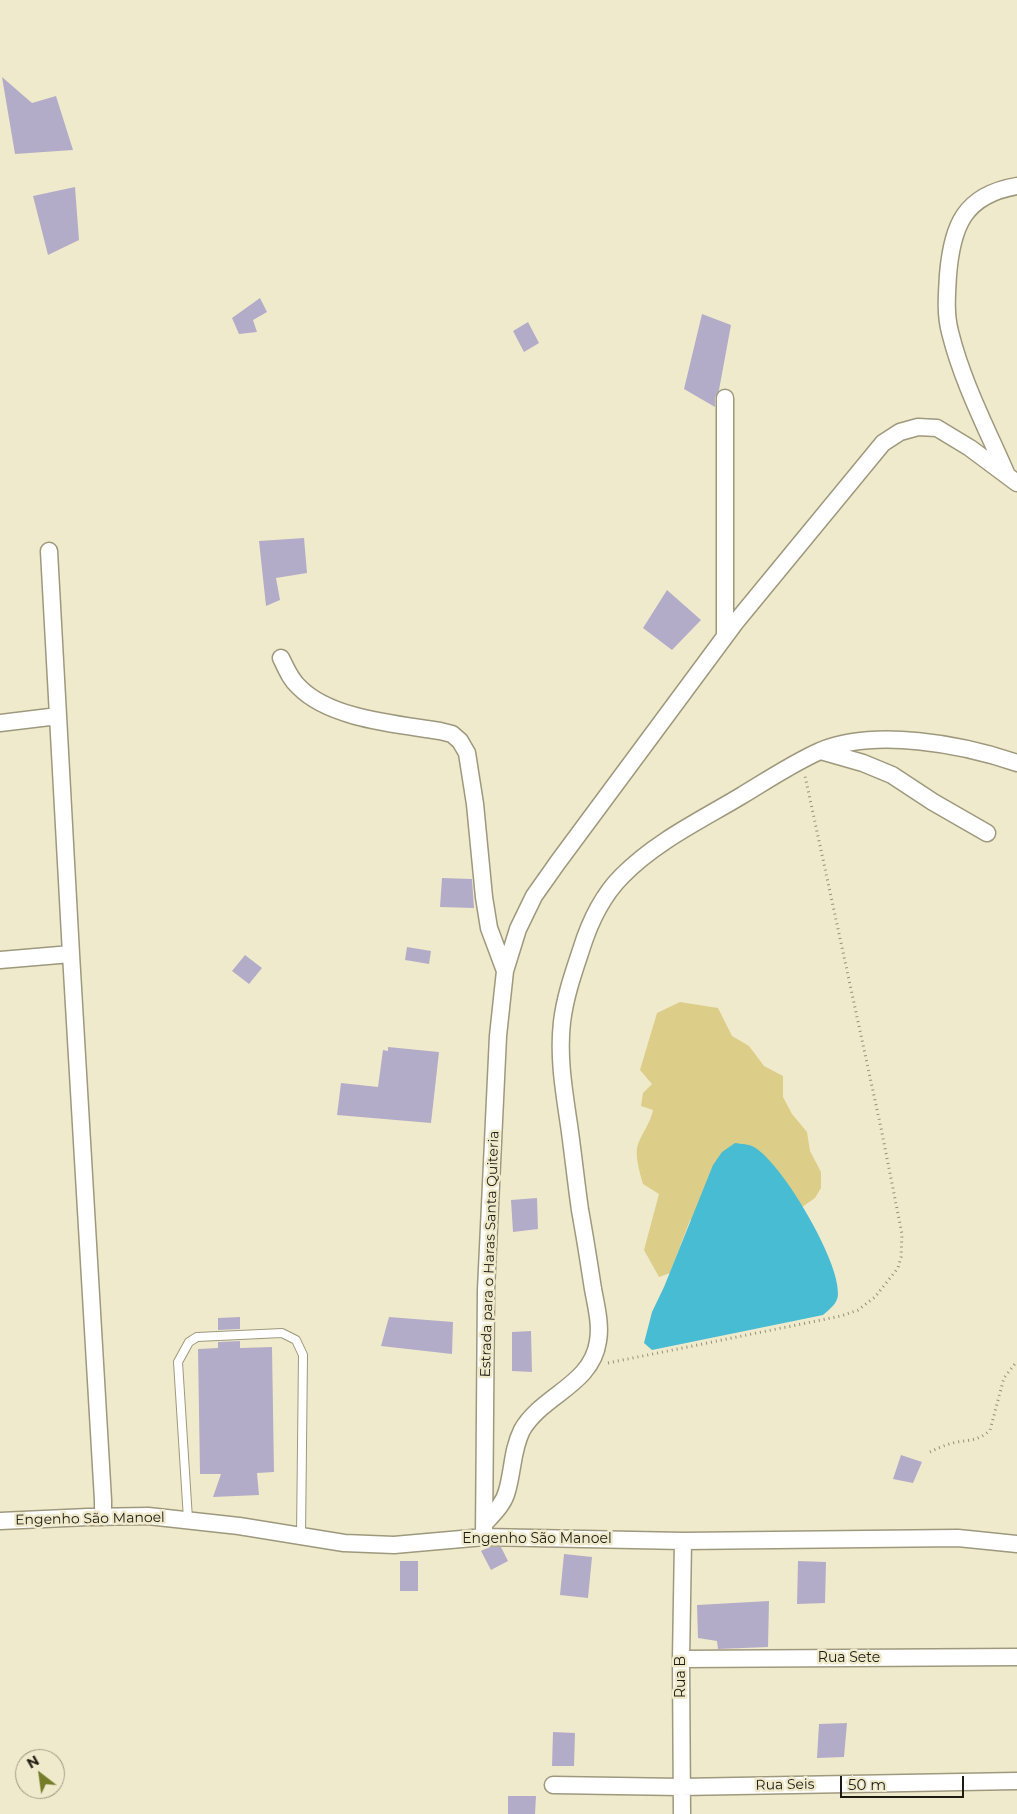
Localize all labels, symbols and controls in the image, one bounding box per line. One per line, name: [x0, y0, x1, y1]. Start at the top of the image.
street label: Estrada para o Haras Santa Quiteria: [477, 1130, 503, 1378]
street label: Engenho São Manoel: [15, 1509, 165, 1529]
street label: Engenho São Manoel: [462, 1531, 612, 1547]
street label: Rua Sete: [818, 1650, 880, 1666]
street label: Rua B: [673, 1656, 689, 1698]
north arrow: [15, 1749, 65, 1799]
text: N: [24, 1751, 42, 1772]
scale bar: [842, 1766, 966, 1798]
text: 50 m: [848, 1775, 886, 1794]
street label: Rua Seis: [755, 1776, 815, 1794]

